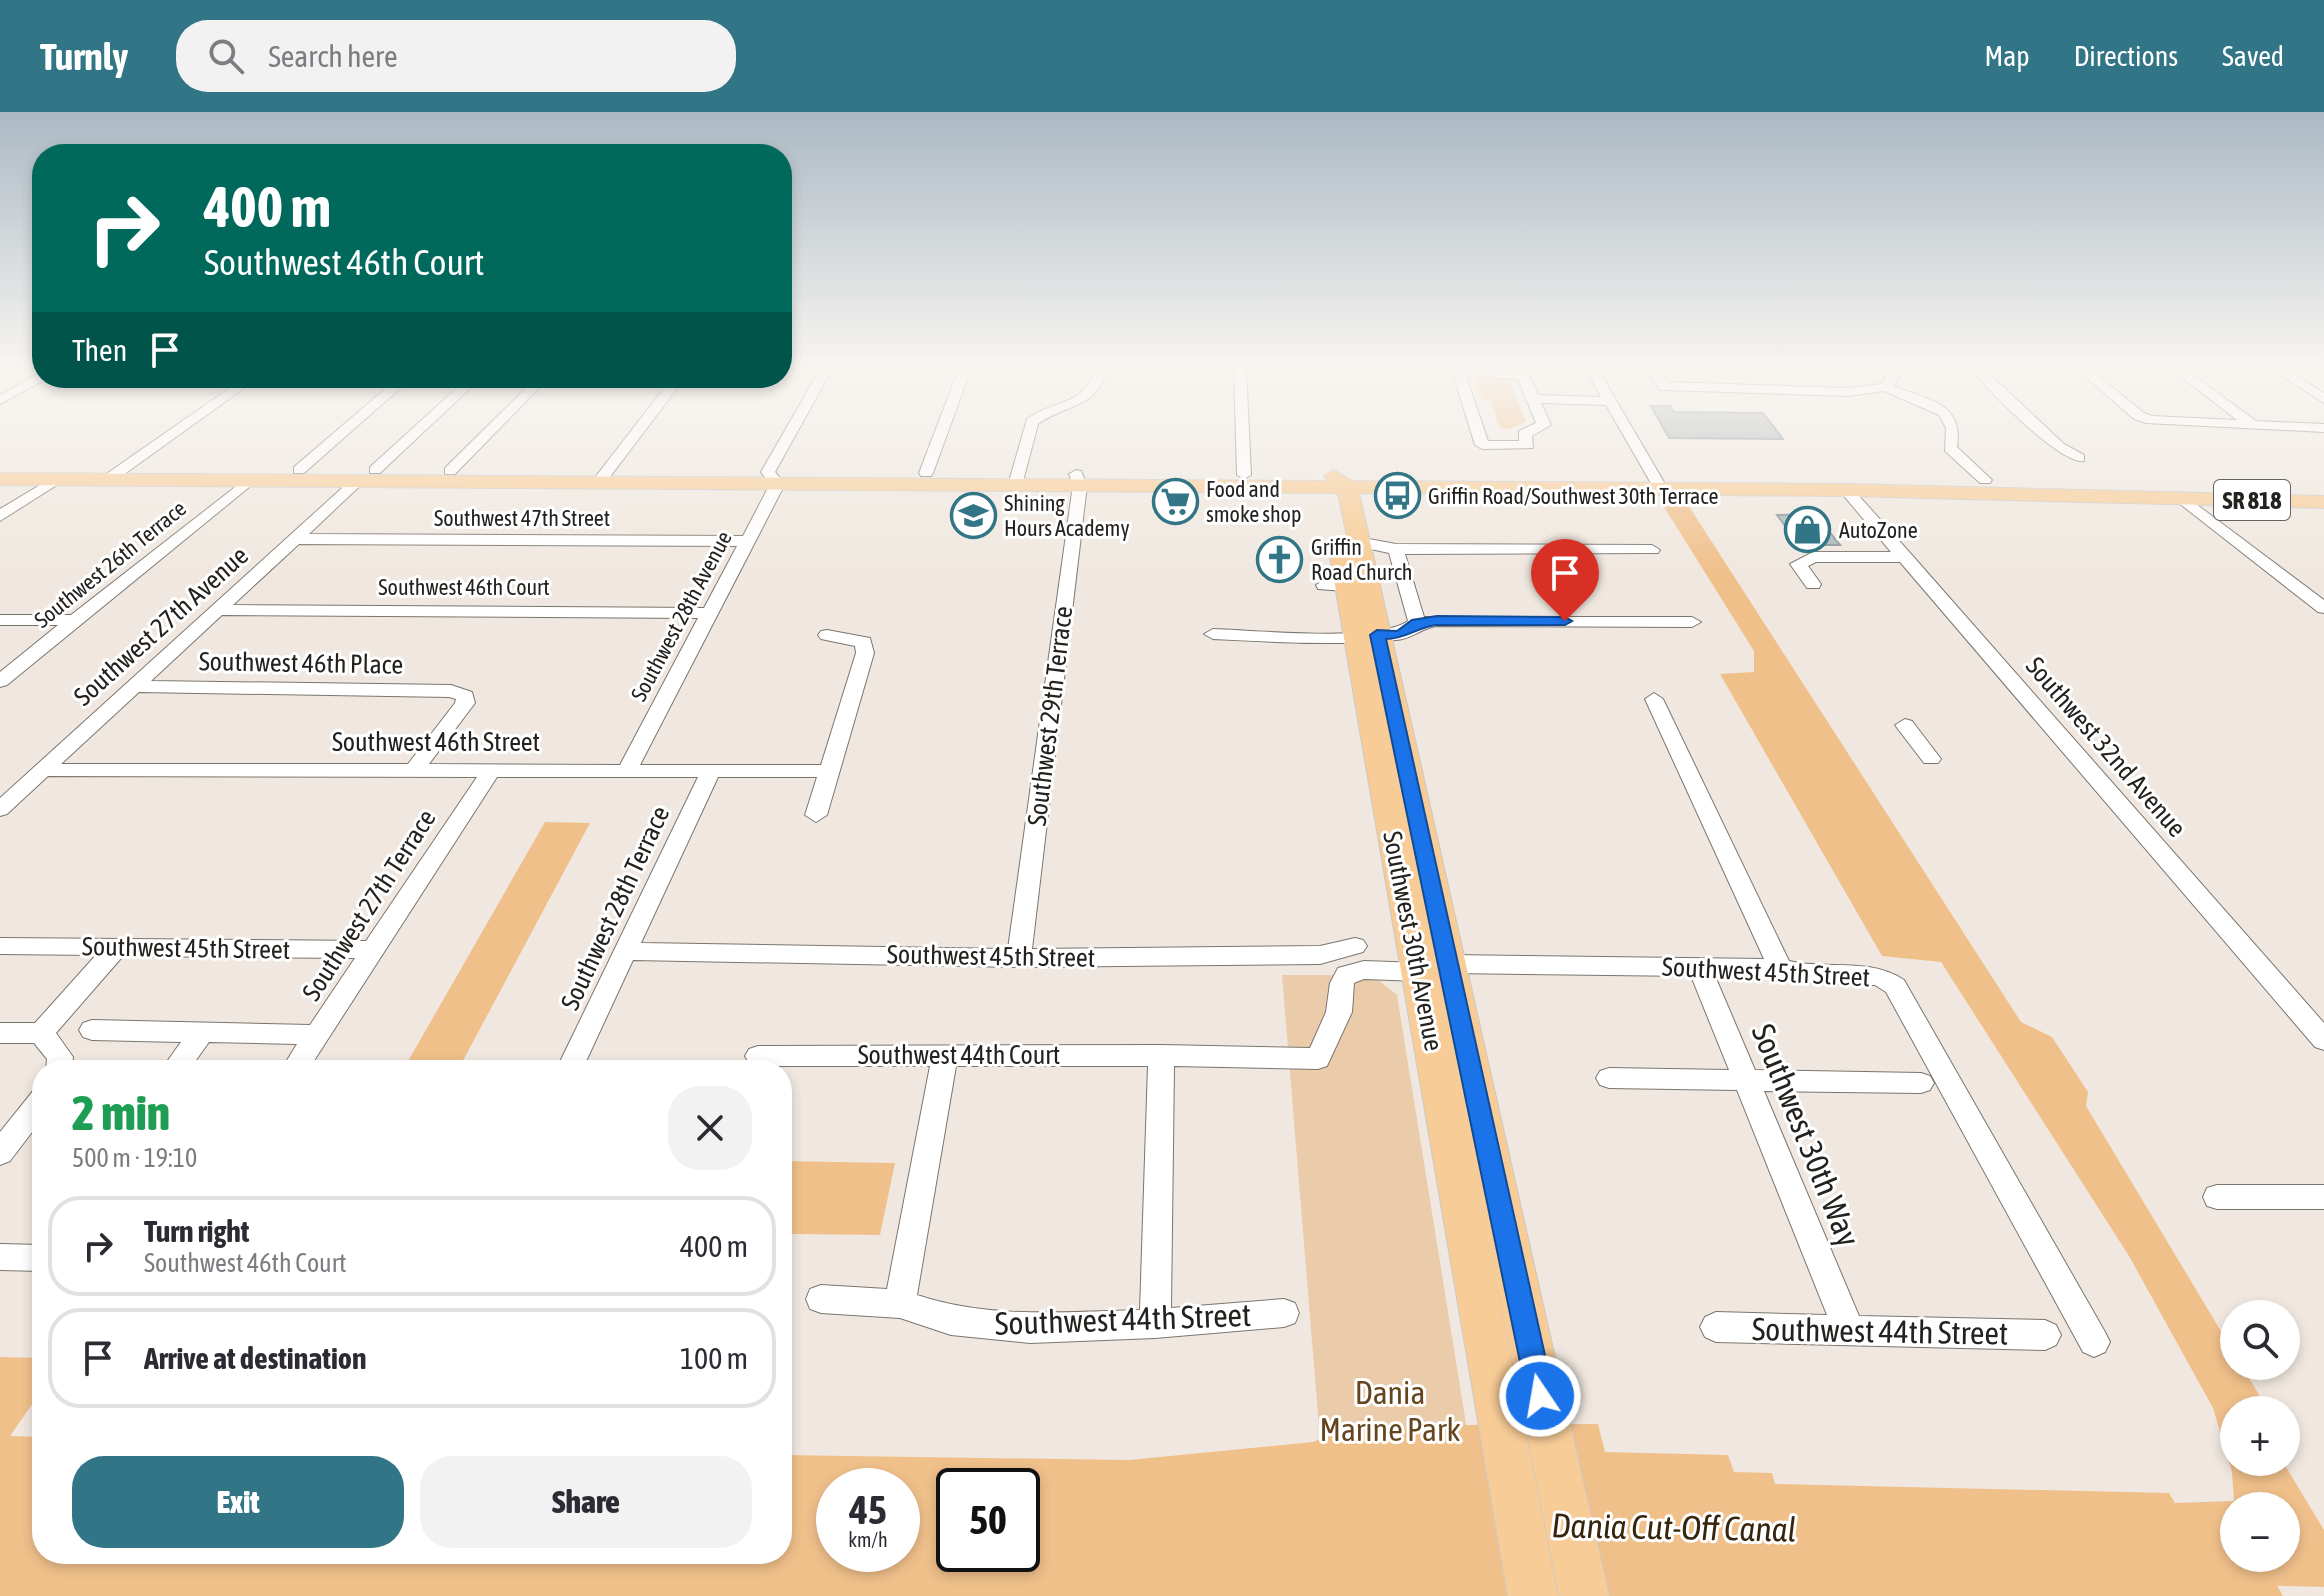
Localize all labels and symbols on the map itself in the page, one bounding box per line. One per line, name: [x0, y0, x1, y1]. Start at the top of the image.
bus stop icon: Griffin Road/Southwest 30th Terrace: [1373, 472, 1421, 520]
place label: Food and smoke shop: [1206, 476, 1301, 527]
supermarket icon: Food and smoke shop: [1151, 478, 1199, 526]
road number: SR 818: [2214, 480, 2290, 520]
place label: Griffin Road/Southwest 30th Terrace: [1428, 483, 1718, 509]
place label: Shining Hours Academy: [1004, 490, 1130, 541]
school or university icon: Shining Hours Academy: [949, 492, 997, 540]
street label: Southwest 26th Terrace: [29, 495, 191, 633]
street label: Southwest 47th Street: [434, 505, 610, 531]
shop icon: AutoZone: [1784, 506, 1832, 554]
place label: AutoZone: [1839, 517, 1918, 543]
street label: Southwest 28th Avenue: [625, 527, 737, 705]
place label: Griffin Road Church: [1311, 534, 1413, 585]
church icon: Griffin Road Church: [1256, 536, 1304, 584]
pin: [1531, 539, 1599, 621]
street label: Southwest 27th Avenue: [68, 540, 254, 712]
street label: Southwest 46th Court: [378, 574, 550, 600]
street label: Southwest 29th Terrace: [1022, 604, 1078, 828]
street label: Southwest 46th Place: [199, 646, 403, 680]
street label: Southwest 32nd Avenue: [2020, 651, 2192, 843]
street label: Southwest 46th Street: [332, 727, 540, 757]
street label: Southwest 28th Terrace: [555, 801, 675, 1015]
street label: Southwest 27th Terrace: [296, 804, 442, 1006]
street label: Southwest 30th Avenue: [1377, 829, 1449, 1053]
street label: Southwest 45th Street: [82, 931, 290, 965]
street label: Southwest 45th Street: [887, 939, 1095, 973]
street label: Southwest 45th Street: [1661, 952, 1871, 992]
street label: Southwest 30th Way: [1745, 1018, 1867, 1252]
street label: Southwest 44th Court: [858, 1040, 1060, 1070]
street label: Southwest 44th Street: [994, 1296, 1252, 1342]
street label: Southwest 44th Street: [1752, 1310, 2008, 1352]
position arrow: [1498, 1354, 1582, 1438]
park label: Dania Marine Park: [1320, 1374, 1461, 1448]
speed limit sign: 50: [936, 1468, 1040, 1572]
water label: Dania Cut-Off Canal: [1551, 1505, 1797, 1549]

